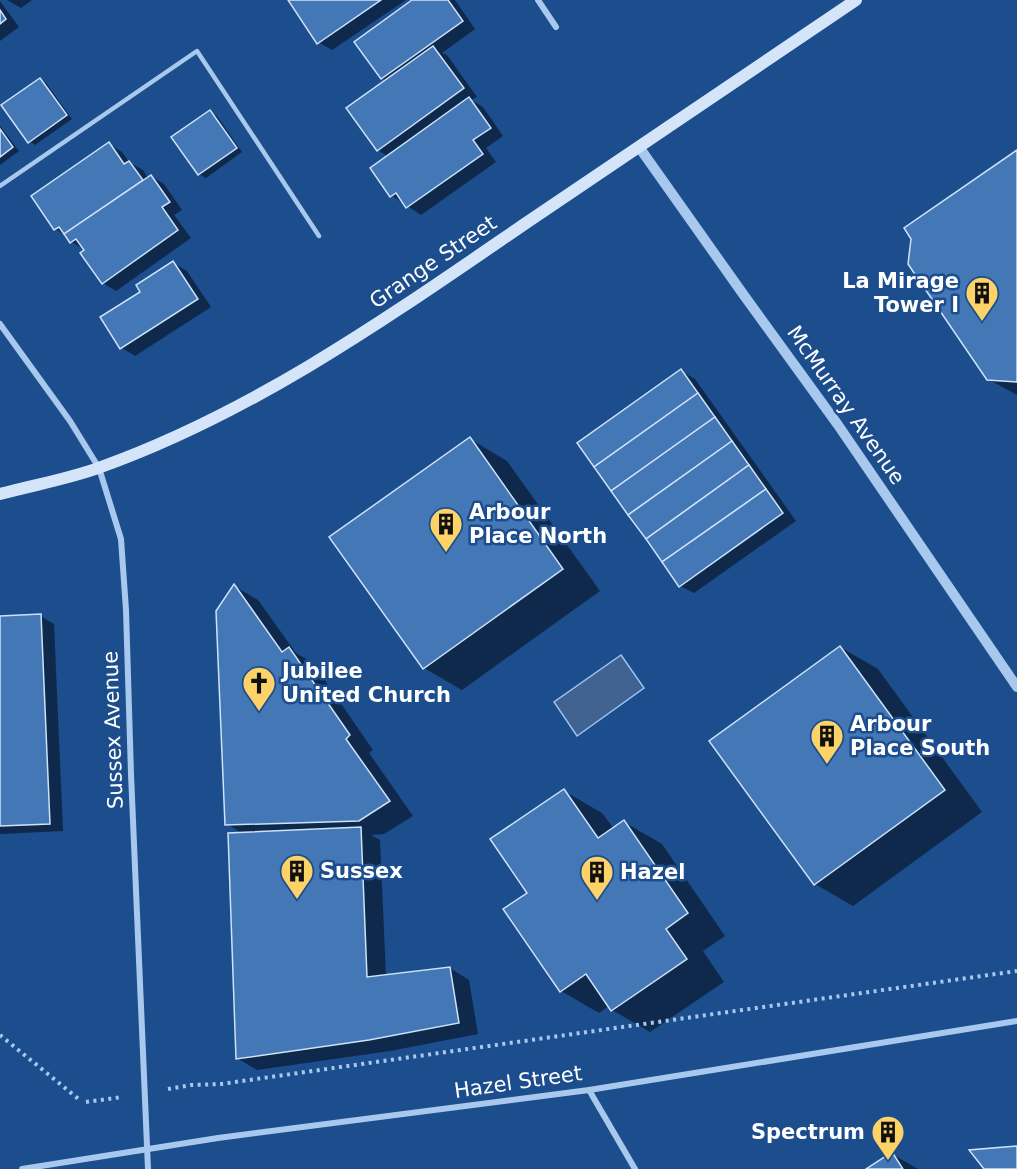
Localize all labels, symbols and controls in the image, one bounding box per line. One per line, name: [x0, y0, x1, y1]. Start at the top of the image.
street label: Grange Street: [365, 211, 501, 313]
place label: La Mirage Tower I: [842, 269, 959, 317]
building icon: La Mirage Tower I: [964, 275, 1000, 322]
street label: McMurray Avenue: [782, 321, 910, 489]
place label: Arbour Place North: [469, 500, 607, 548]
building icon: Arbour Place North: [428, 506, 464, 553]
street label: Sussex Avenue: [98, 651, 128, 809]
place label: Jubilee United Church: [280, 659, 451, 707]
church icon: Jubilee United Church: [241, 665, 277, 712]
place label: Arbour Place South: [850, 712, 990, 760]
building icon: Arbour Place South: [809, 718, 845, 765]
building icon: Sussex: [279, 853, 315, 900]
building icon: Hazel: [579, 854, 615, 901]
place label: Sussex: [320, 859, 403, 883]
place label: Hazel: [620, 860, 685, 884]
street label: Hazel Street: [452, 1061, 584, 1103]
building icon: Spectrum: [870, 1114, 906, 1161]
place label: Spectrum: [751, 1120, 865, 1144]

